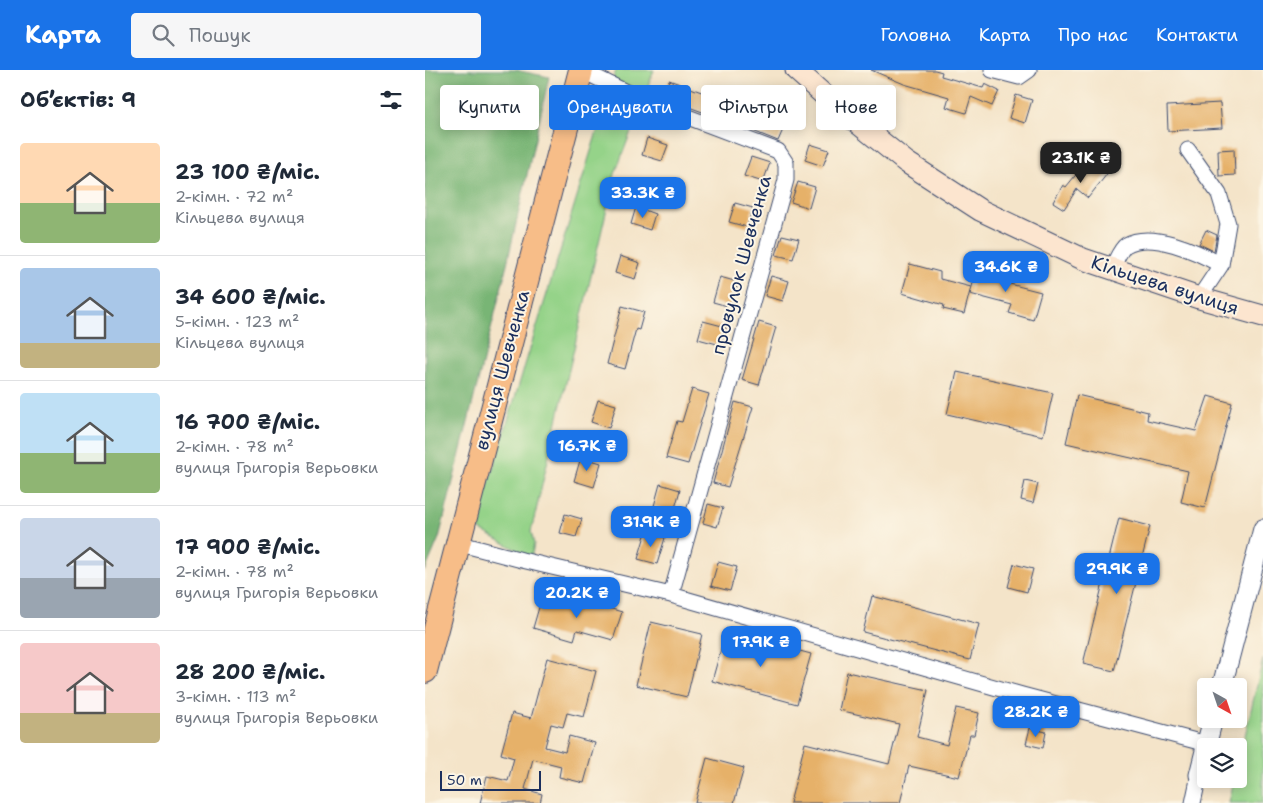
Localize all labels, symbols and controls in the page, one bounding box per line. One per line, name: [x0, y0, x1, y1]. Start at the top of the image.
search box: [131, 13, 481, 58]
text: Карта: [25, 19, 101, 51]
icon: search: [149, 21, 177, 49]
text: Пошук: [189, 23, 251, 48]
text: Головна: [880, 23, 951, 47]
text: Карта: [979, 23, 1030, 47]
text: Про нас: [1058, 23, 1128, 47]
text: Контакти: [1156, 23, 1238, 47]
chip: Купити: [440, 85, 539, 130]
chip: Орендувати: [549, 85, 691, 130]
chip: Фільтри: [701, 85, 806, 130]
chip: Нове: [816, 85, 896, 130]
text: Об’єктів: 9: [20, 86, 136, 114]
icon: filters: [377, 86, 405, 114]
pin: 23.1K ₴: [1035, 142, 1127, 184]
text: 23.1K ₴: [1051, 147, 1111, 168]
text: 23 100 ₴/міс.: [175, 158, 320, 186]
icon: home: [60, 163, 120, 223]
street label: провулок Шевченка: [705, 172, 777, 358]
pin: 33.3K ₴: [597, 176, 689, 219]
text: 33.3K ₴: [611, 182, 675, 203]
text: 2-кімн. · 72 m²: [175, 186, 293, 207]
text: Кільцева вулиця: [175, 207, 305, 228]
street label: Кільцева вулиця: [1088, 249, 1242, 321]
pin: 34.6K ₴: [960, 250, 1052, 293]
text: 34.6K ₴: [974, 256, 1038, 277]
text: 34 600 ₴/міс.: [175, 283, 326, 311]
street label: вулиця Шевченка: [469, 287, 535, 453]
icon: home: [60, 288, 120, 348]
text: 5-кімн. · 123 m²: [175, 311, 299, 332]
text: Кільцева вулиця: [175, 332, 305, 353]
text: 16 700 ₴/міс.: [175, 408, 320, 436]
icon: home: [60, 413, 120, 473]
pin: 16.7K ₴: [541, 430, 633, 472]
text: 16.7K ₴: [557, 435, 617, 456]
text: 2-кімн. · 78 m²: [175, 436, 294, 457]
text: вулиця Григорія Верьовки: [175, 457, 378, 478]
pin: 31.9K ₴: [605, 506, 697, 548]
text: 31.9K ₴: [622, 511, 680, 532]
text: 17 900 ₴/міс.: [175, 533, 321, 561]
icon: home: [60, 538, 120, 598]
pin: 29.9K ₴: [1071, 552, 1163, 595]
text: 29.9K ₴: [1086, 558, 1148, 579]
text: 2-кімн. · 78 m²: [175, 561, 294, 582]
pin: 20.2K ₴: [531, 576, 623, 619]
text: вулиця Григорія Верьовки: [175, 582, 378, 603]
text: 20.2K ₴: [545, 582, 609, 603]
pin: 17.9K ₴: [715, 626, 807, 668]
text: 17.9K ₴: [732, 631, 790, 652]
text: 28 200 ₴/міс.: [175, 658, 326, 686]
icon: home: [60, 663, 120, 723]
north arrow: [1197, 678, 1247, 728]
map controls: [1197, 678, 1247, 788]
text: 3-кімн. · 113 m²: [175, 686, 296, 707]
pin: 28.2K ₴: [990, 696, 1082, 738]
text: 28.2K ₴: [1004, 701, 1068, 722]
text: вулиця Григорія Верьовки: [175, 707, 378, 728]
button: layers: [1197, 738, 1247, 788]
scale bar: [440, 768, 541, 791]
text: 50 m: [447, 771, 482, 789]

